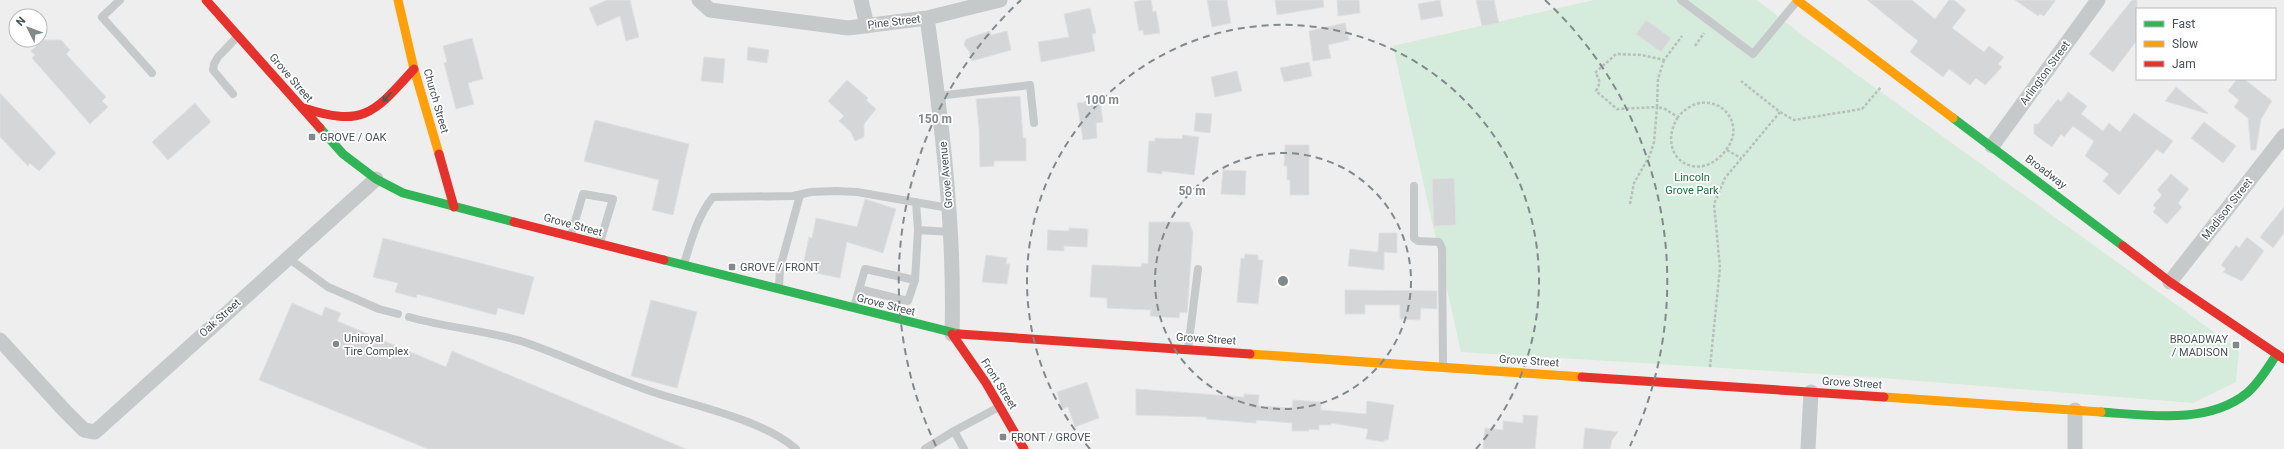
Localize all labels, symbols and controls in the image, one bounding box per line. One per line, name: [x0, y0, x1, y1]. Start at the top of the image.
north arrow: [8, 8, 48, 48]
legend: [2136, 8, 2276, 80]
street label: Pine Street: [867, 12, 922, 32]
text: N: [14, 14, 29, 29]
text: Fast: [2172, 17, 2195, 31]
text: Slow: [2172, 37, 2198, 51]
street label: Arlington Street: [2017, 38, 2073, 108]
street label: Grove Street: [266, 51, 316, 105]
text: Jam: [2172, 57, 2196, 71]
street label: Church Street: [421, 67, 452, 135]
one-way arrow: [383, 92, 392, 102]
text: 100 m: [1085, 93, 1119, 107]
text: 150 m: [918, 112, 952, 126]
place label: GROVE / OAK: [320, 131, 387, 144]
marker: GROVE / OAK: [307, 132, 317, 142]
street label: Grove Avenue: [937, 141, 955, 209]
street label: Broadway: [2023, 152, 2070, 192]
park label: Lincoln Grove Park: [1665, 171, 1719, 197]
street label: Madison Street: [2199, 175, 2255, 242]
text: 50 m: [1178, 184, 1206, 198]
street label: Grove Street: [542, 211, 604, 239]
place label: GROVE / FRONT: [740, 261, 820, 274]
marker: GROVE / FRONT: [727, 262, 737, 272]
centre of rings: [1276, 274, 1290, 288]
street label: Grove Street: [855, 291, 917, 319]
street label: Oak Street: [197, 296, 244, 340]
street label: Grove Street: [1176, 330, 1237, 348]
place label: Uniroyal Tire Complex: [344, 332, 409, 358]
place label: BROADWAY / MADISON: [2170, 333, 2228, 359]
marker: Uniroyal Tire Complex: [331, 339, 341, 349]
marker: BROADWAY / MADISON: [2231, 340, 2241, 350]
street label: Grove Street: [1499, 352, 1560, 370]
street label: Front Street: [978, 356, 1020, 412]
street label: Grove Street: [1822, 374, 1883, 392]
place label: FRONT / GROVE: [1011, 431, 1090, 444]
marker: FRONT / GROVE: [998, 432, 1008, 442]

